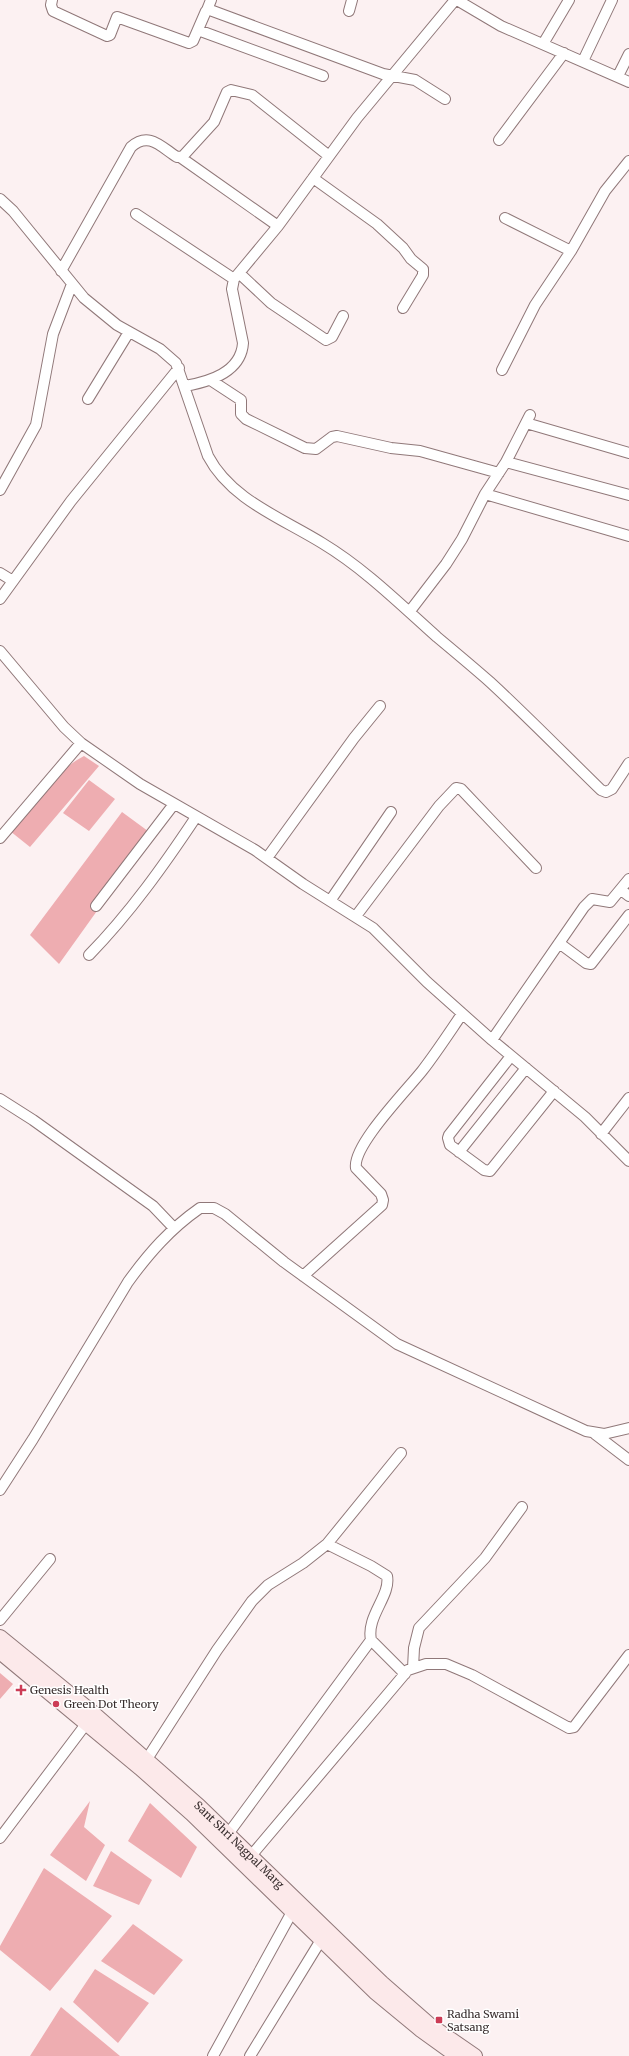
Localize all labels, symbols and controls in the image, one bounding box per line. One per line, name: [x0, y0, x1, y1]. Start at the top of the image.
place label: Genesis Health: [30, 1683, 110, 1697]
marker: Genesis Health: [15, 1684, 27, 1696]
place label: Green Dot Theory: [64, 1697, 159, 1711]
marker: Green Dot Theory: [51, 1699, 61, 1709]
street label: Sant Shri Nagpal Marg: [191, 1798, 287, 1892]
place label: Radha Swami Satsang: [447, 2007, 519, 2034]
marker: Radha Swami Satsang: [434, 2015, 444, 2025]

